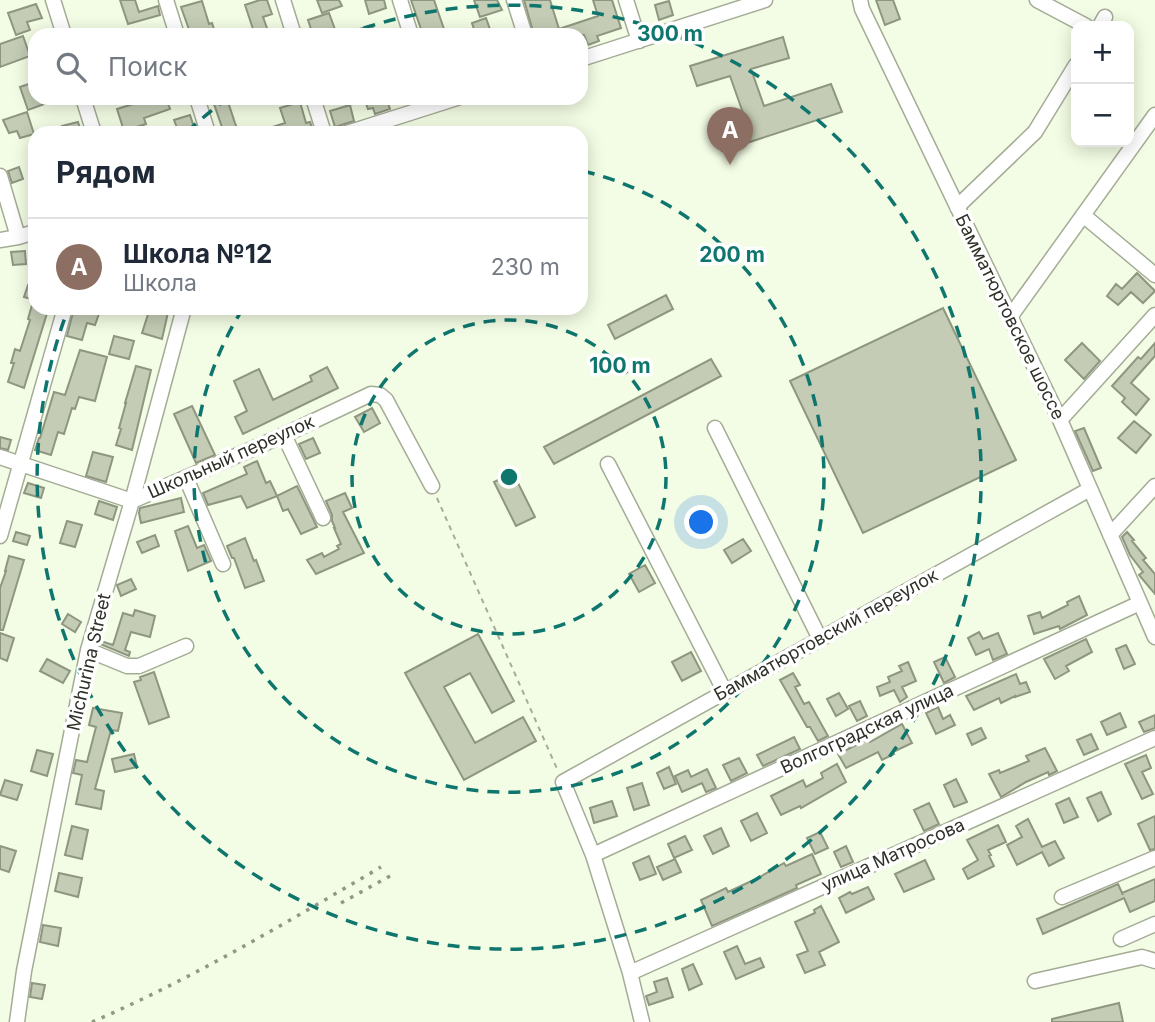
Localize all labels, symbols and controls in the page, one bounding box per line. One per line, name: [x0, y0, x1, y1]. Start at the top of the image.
text: 300 m: [637, 21, 703, 46]
map controls: [1071, 21, 1134, 147]
button: +: [1071, 21, 1134, 84]
search box: [28, 28, 588, 105]
icon: search: [52, 48, 90, 86]
text: Поиск: [108, 51, 187, 82]
button: −: [1071, 84, 1134, 147]
pin: A: [707, 107, 753, 165]
text: Рядом: [56, 154, 156, 190]
street label: Бамматюртовское шоссе: [951, 211, 1069, 423]
text: Школа №12: [123, 238, 272, 269]
text: 200 m: [699, 242, 765, 267]
text: A: [70, 253, 88, 281]
text: 230 m: [491, 253, 560, 281]
text: Школа: [123, 269, 197, 297]
text: 100 m: [589, 353, 651, 378]
street label: Школьный переулок: [144, 410, 317, 503]
centre of rings: [497, 465, 521, 489]
your location: [684, 505, 718, 539]
street label: Бамматюртовский переулок: [710, 564, 941, 705]
street label: Michurina Street: [63, 591, 115, 733]
street label: Волгоградская улица: [777, 679, 957, 778]
street label: улица Матросова: [818, 814, 968, 896]

